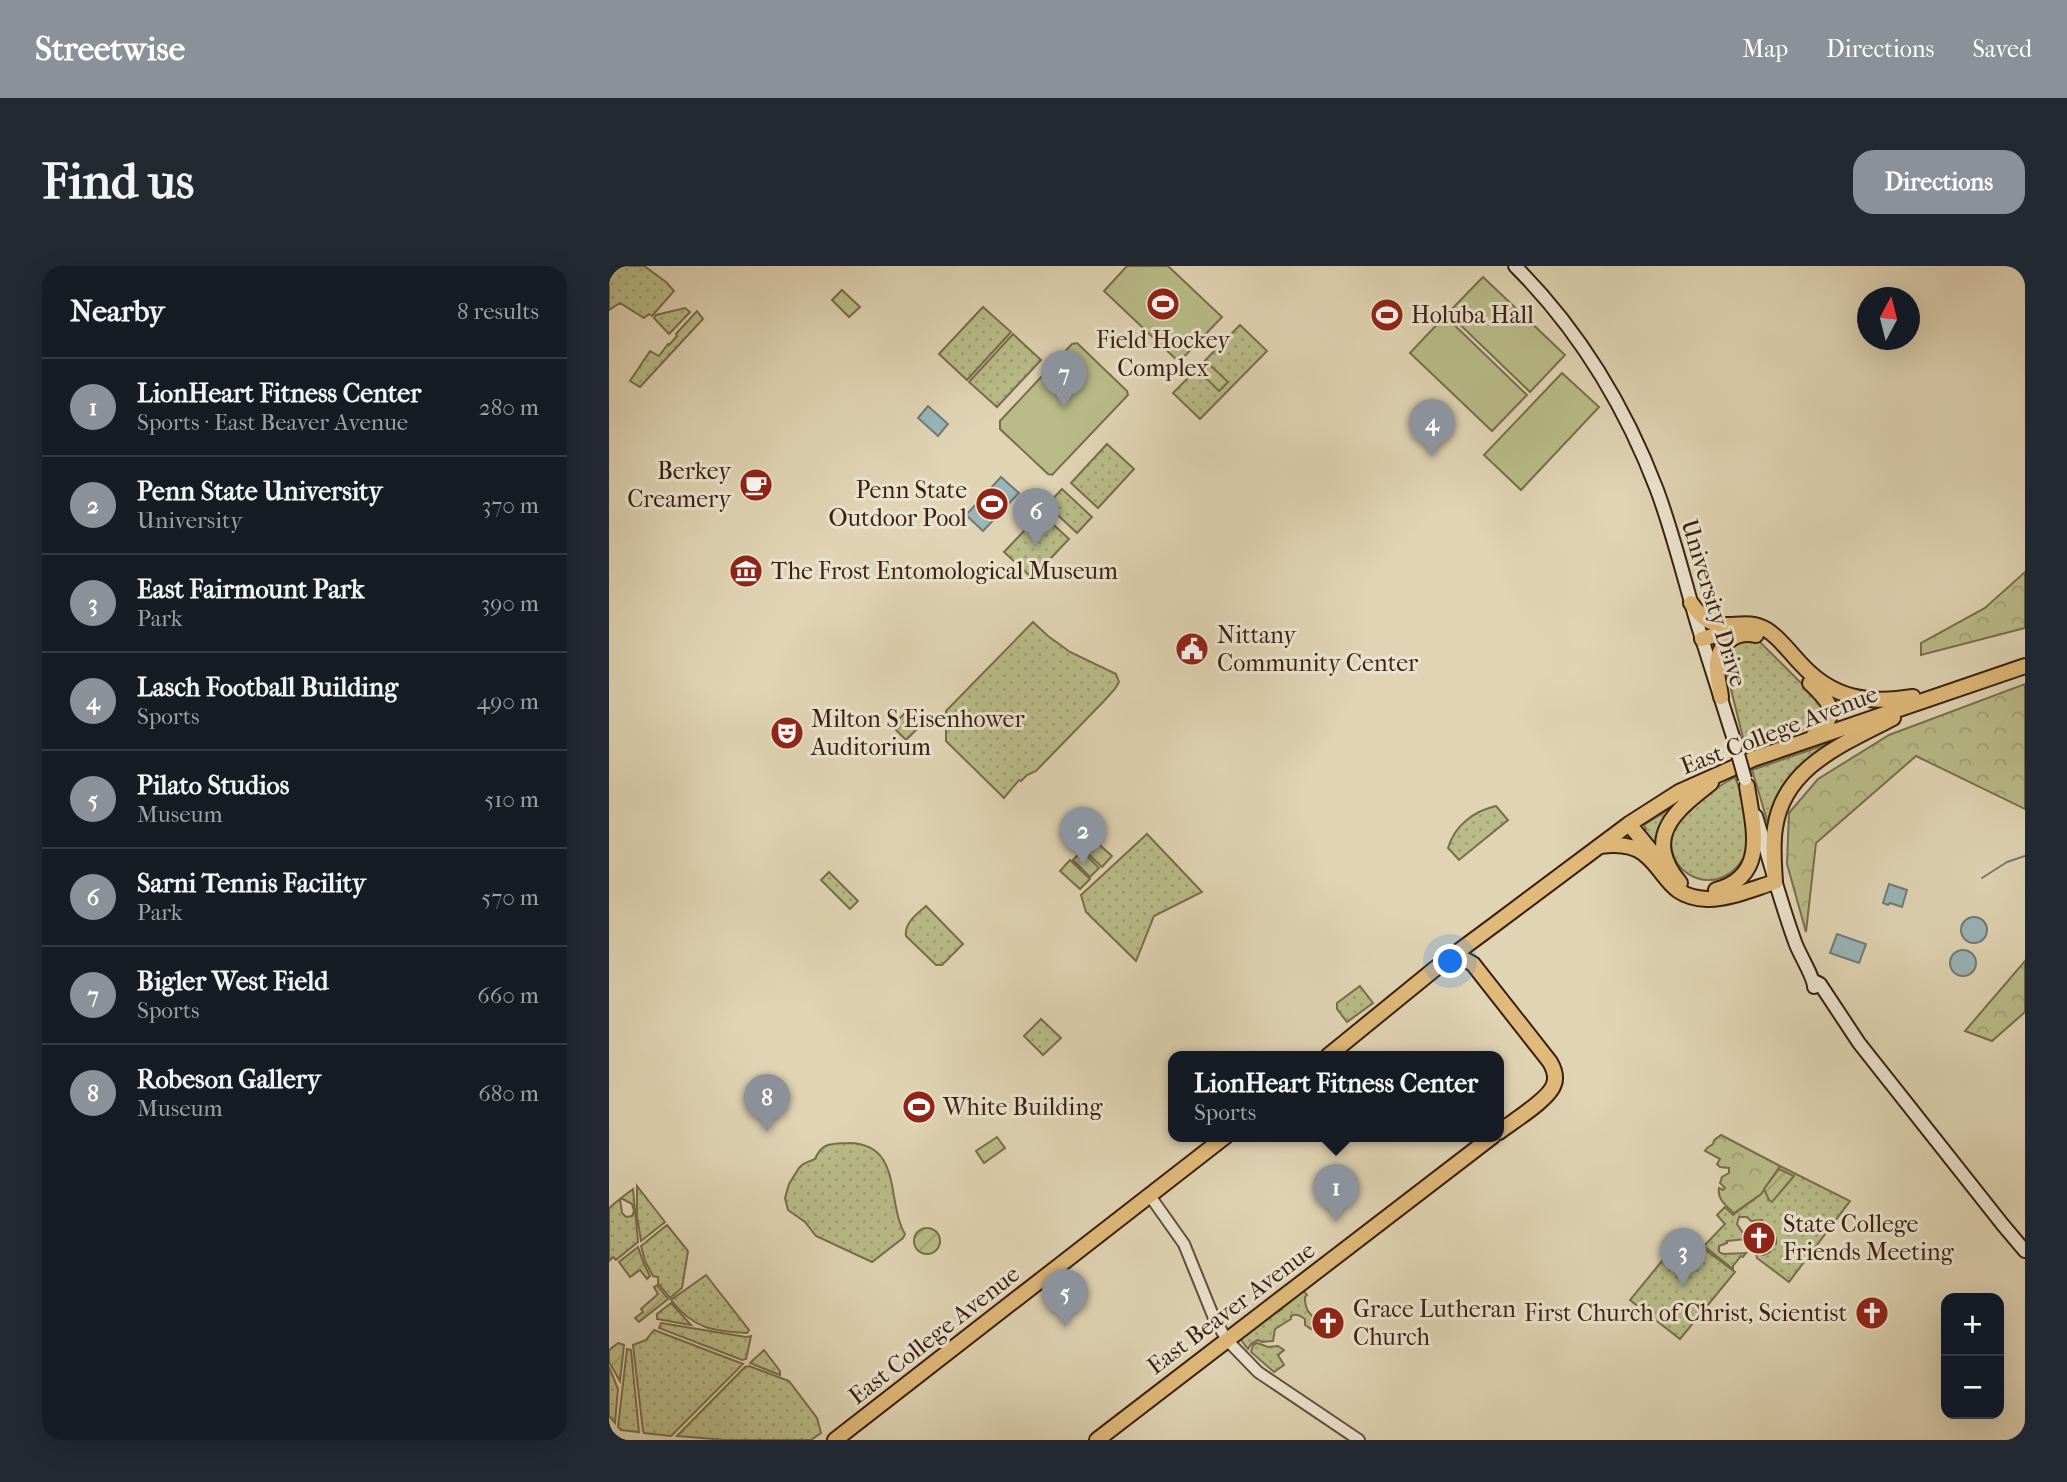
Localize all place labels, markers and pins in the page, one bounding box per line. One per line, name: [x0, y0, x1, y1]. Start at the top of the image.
sports icon: Field Hockey Complex: [1144, 285, 1182, 323]
sports icon: Holuba Hall: [1368, 296, 1406, 334]
place label: Holuba Hall: [1411, 301, 1534, 329]
place label: Field Hockey Complex: [1096, 326, 1231, 382]
pin: 7: [1041, 350, 1087, 408]
pin: 4: [1409, 399, 1455, 457]
place label: Berkey Creamery: [627, 457, 732, 513]
cafe icon: Berkey Creamery: [737, 466, 775, 504]
place label: Penn State Outdoor Pool: [829, 476, 967, 532]
sports icon: Penn State Outdoor Pool: [973, 485, 1011, 523]
pin: 6: [1013, 488, 1059, 546]
museum icon: The Frost Entomological Museum: [727, 552, 765, 590]
place label: The Frost Entomological Museum: [771, 557, 1118, 585]
place label: Nittany Community Center: [1217, 621, 1419, 677]
public building icon: Nittany Community Center: [1173, 630, 1211, 668]
place label: Milton S Eisenhower Auditorium: [810, 705, 1025, 761]
theatre icon: Milton S Eisenhower Auditorium: [768, 714, 806, 752]
pin: 2: [1060, 807, 1106, 865]
pin: 8: [744, 1074, 790, 1132]
sports icon: White Building: [900, 1088, 938, 1126]
place label: White Building: [942, 1093, 1103, 1121]
pin: 1: [1313, 1164, 1359, 1222]
place label: State College Friends Meeting: [1783, 1210, 1955, 1266]
church icon: State College Friends Meeting: [1740, 1219, 1778, 1257]
pin: 3: [1660, 1228, 1706, 1286]
pin: 5: [1042, 1269, 1088, 1327]
church icon: First Church of Christ, Scientist: [1853, 1294, 1891, 1332]
place label: Grace Lutheran Church: [1353, 1295, 1516, 1351]
place label: First Church of Christ, Scientist: [1524, 1299, 1847, 1327]
church icon: Grace Lutheran Church: [1309, 1304, 1347, 1342]

